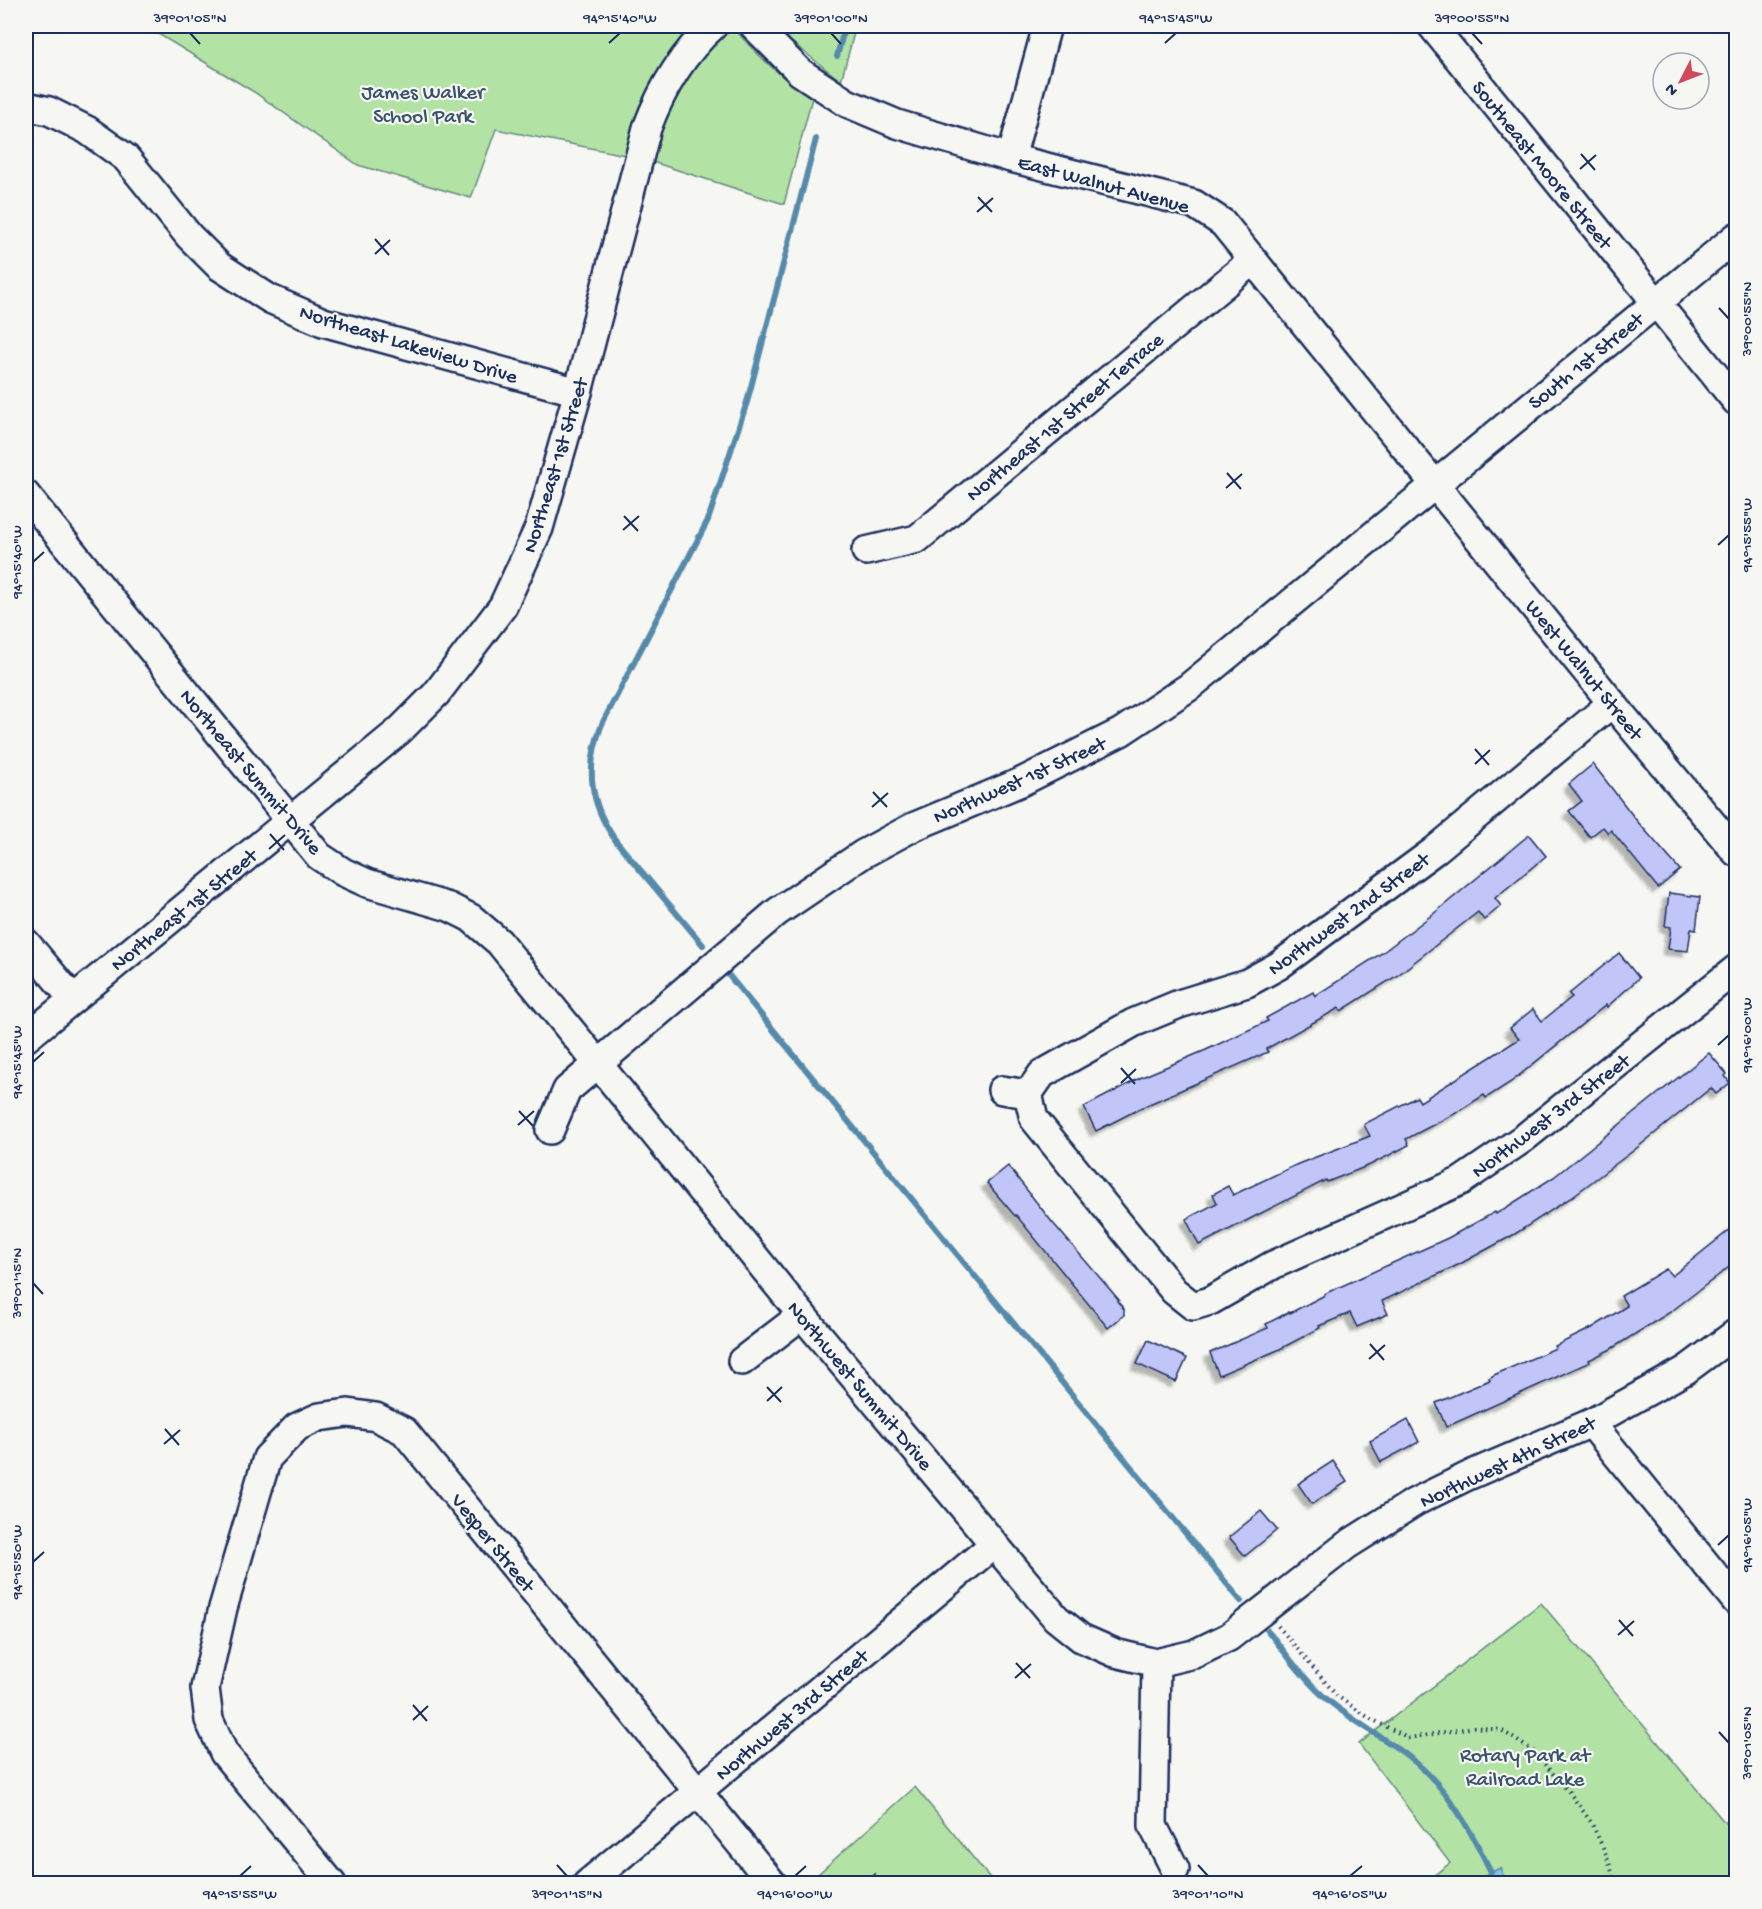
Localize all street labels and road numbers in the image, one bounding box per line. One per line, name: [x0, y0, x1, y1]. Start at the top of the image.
street label: Southeast Moore Street: [1465, 77, 1618, 257]
street label: East Walnut Avenue: [1015, 151, 1193, 222]
street label: Northeast Lakeview Drive: [296, 301, 521, 392]
street label: South 1st Street: [1525, 307, 1652, 417]
street label: Northeast 1st Street Terrace: [963, 328, 1171, 509]
street label: Northeast 1st Street: [519, 373, 597, 556]
street label: West Walnut Street: [1518, 596, 1648, 748]
street label: Northeast Summit Drive: [173, 685, 327, 862]
street label: Northwest 1st Street: [930, 732, 1113, 831]
street label: Northeast 1st Street: [107, 843, 265, 979]
street label: Northwest 2nd Street: [1264, 847, 1438, 983]
street label: Northwest 3rd Street: [1468, 1049, 1638, 1186]
street label: Northwest Summit Drive: [780, 1297, 937, 1478]
street label: Northwest 4th Street: [1417, 1411, 1603, 1516]
street label: Vesper Street: [443, 1489, 540, 1601]
street label: Northwest 3rd Street: [712, 1644, 877, 1788]

